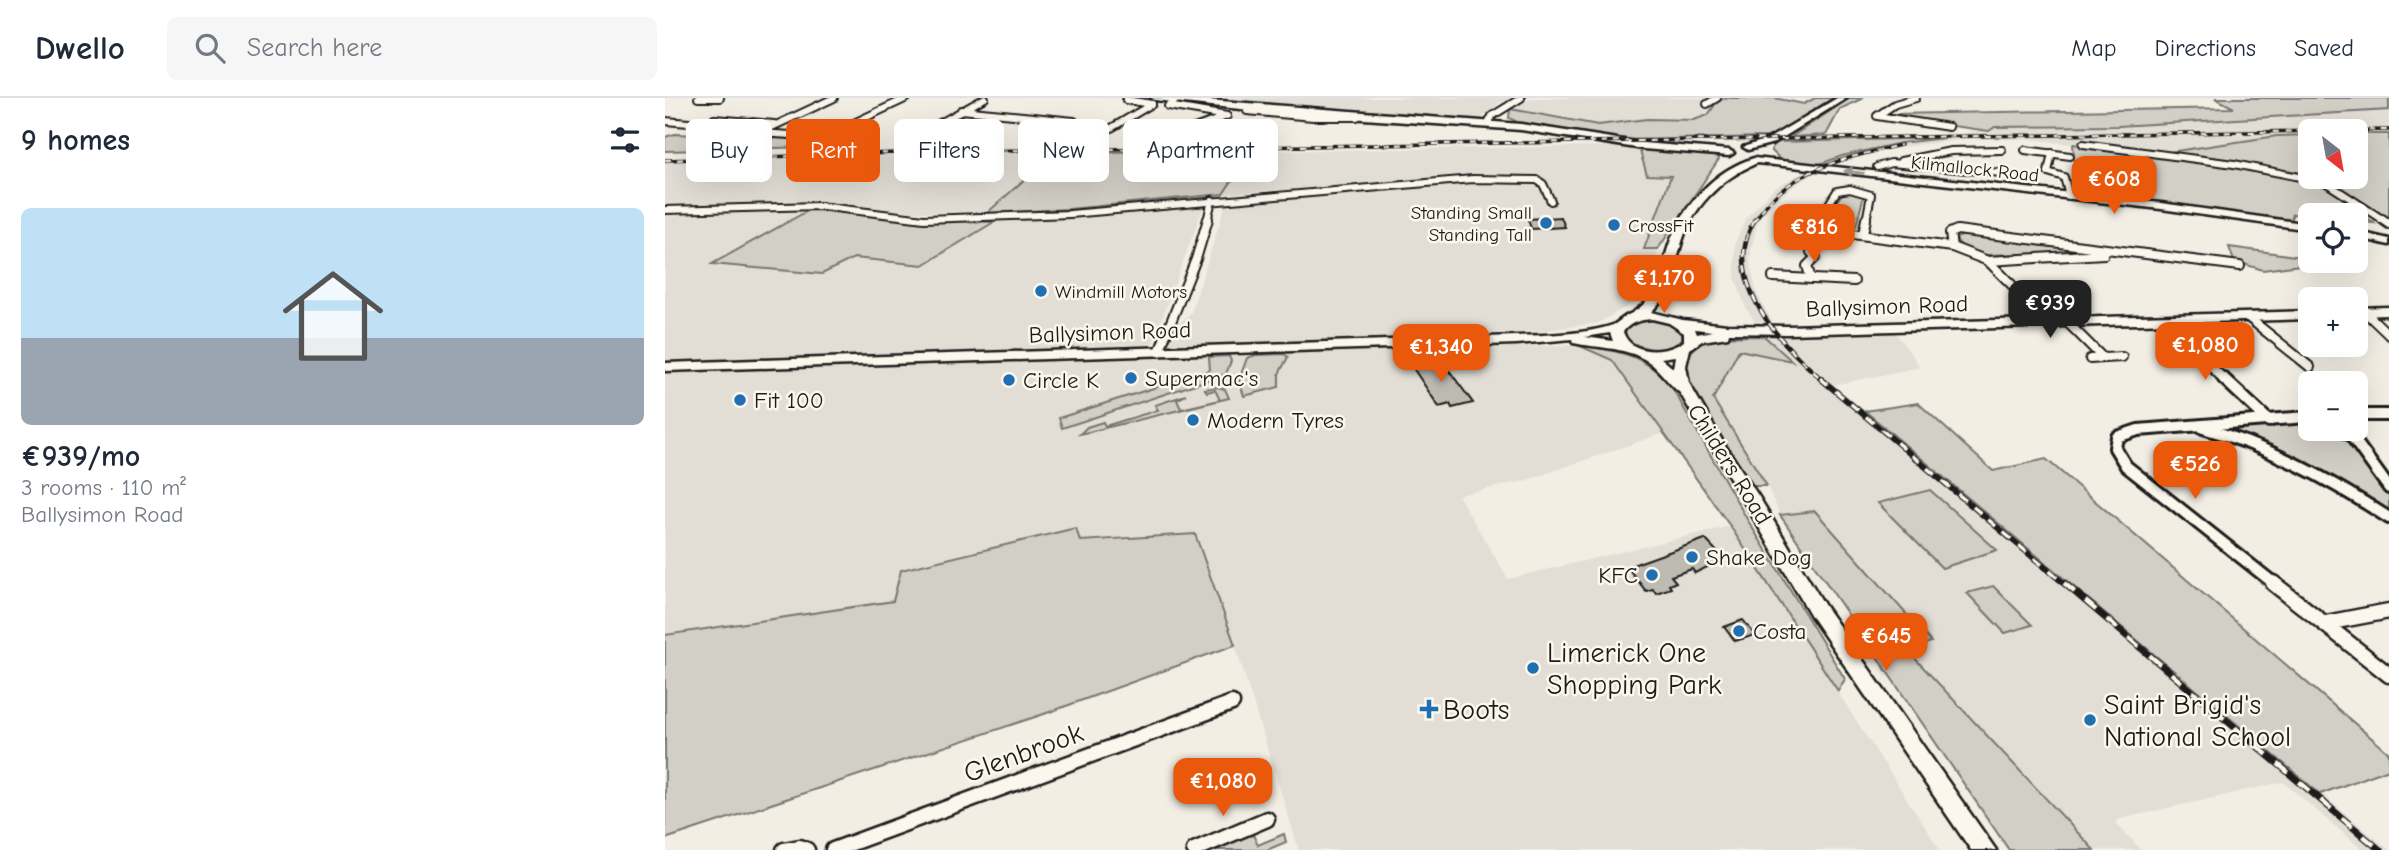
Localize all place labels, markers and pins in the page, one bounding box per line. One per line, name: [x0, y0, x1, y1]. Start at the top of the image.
pin: €608: [2073, 156, 2155, 216]
place label: Standing Small Standing Tall: [1411, 202, 1532, 246]
pin: €816: [1773, 204, 1855, 264]
marker: Standing Small Standing Tall: [1538, 215, 1554, 231]
place label: CrossFit: [1628, 215, 1694, 237]
marker: CrossFit: [1606, 217, 1622, 233]
pin: €1,170: [1607, 256, 1721, 315]
pin: €939: [2009, 280, 2091, 340]
place label: Windmill Motors: [1055, 281, 1187, 303]
marker: Windmill Motors: [1033, 283, 1049, 299]
pin: €1,080: [2148, 322, 2262, 382]
pin: €1,340: [1384, 324, 1498, 384]
place label: Supermac's: [1145, 365, 1258, 392]
place label: Circle K: [1023, 367, 1099, 394]
marker: Supermac's: [1123, 370, 1139, 386]
marker: Circle K: [1001, 372, 1017, 388]
place label: Fit 100: [754, 387, 824, 414]
marker: Fit 100: [732, 392, 748, 408]
place label: Modern Tyres: [1207, 407, 1344, 434]
marker: Modern Tyres: [1185, 412, 1201, 428]
pin: €526: [2154, 442, 2236, 501]
place label: Shake Dog: [1706, 544, 1812, 571]
marker: Shake Dog: [1684, 549, 1700, 565]
place label: KFC: [1598, 562, 1638, 589]
marker: KFC: [1644, 567, 1660, 583]
pin: €645: [1845, 614, 1927, 673]
place label: Costa: [1753, 618, 1806, 645]
marker: Costa: [1731, 623, 1747, 639]
place label: Limerick One Shopping Park: [1547, 637, 1722, 701]
marker: Limerick One Shopping Park: [1525, 660, 1541, 676]
place label: Saint Brigid's National School: [2104, 689, 2291, 753]
place label: Boots: [1443, 694, 1509, 726]
marker: Boots: [1421, 701, 1437, 717]
marker: Saint Brigid's National School: [2082, 712, 2098, 728]
pin: €1,080: [1166, 758, 1280, 818]

